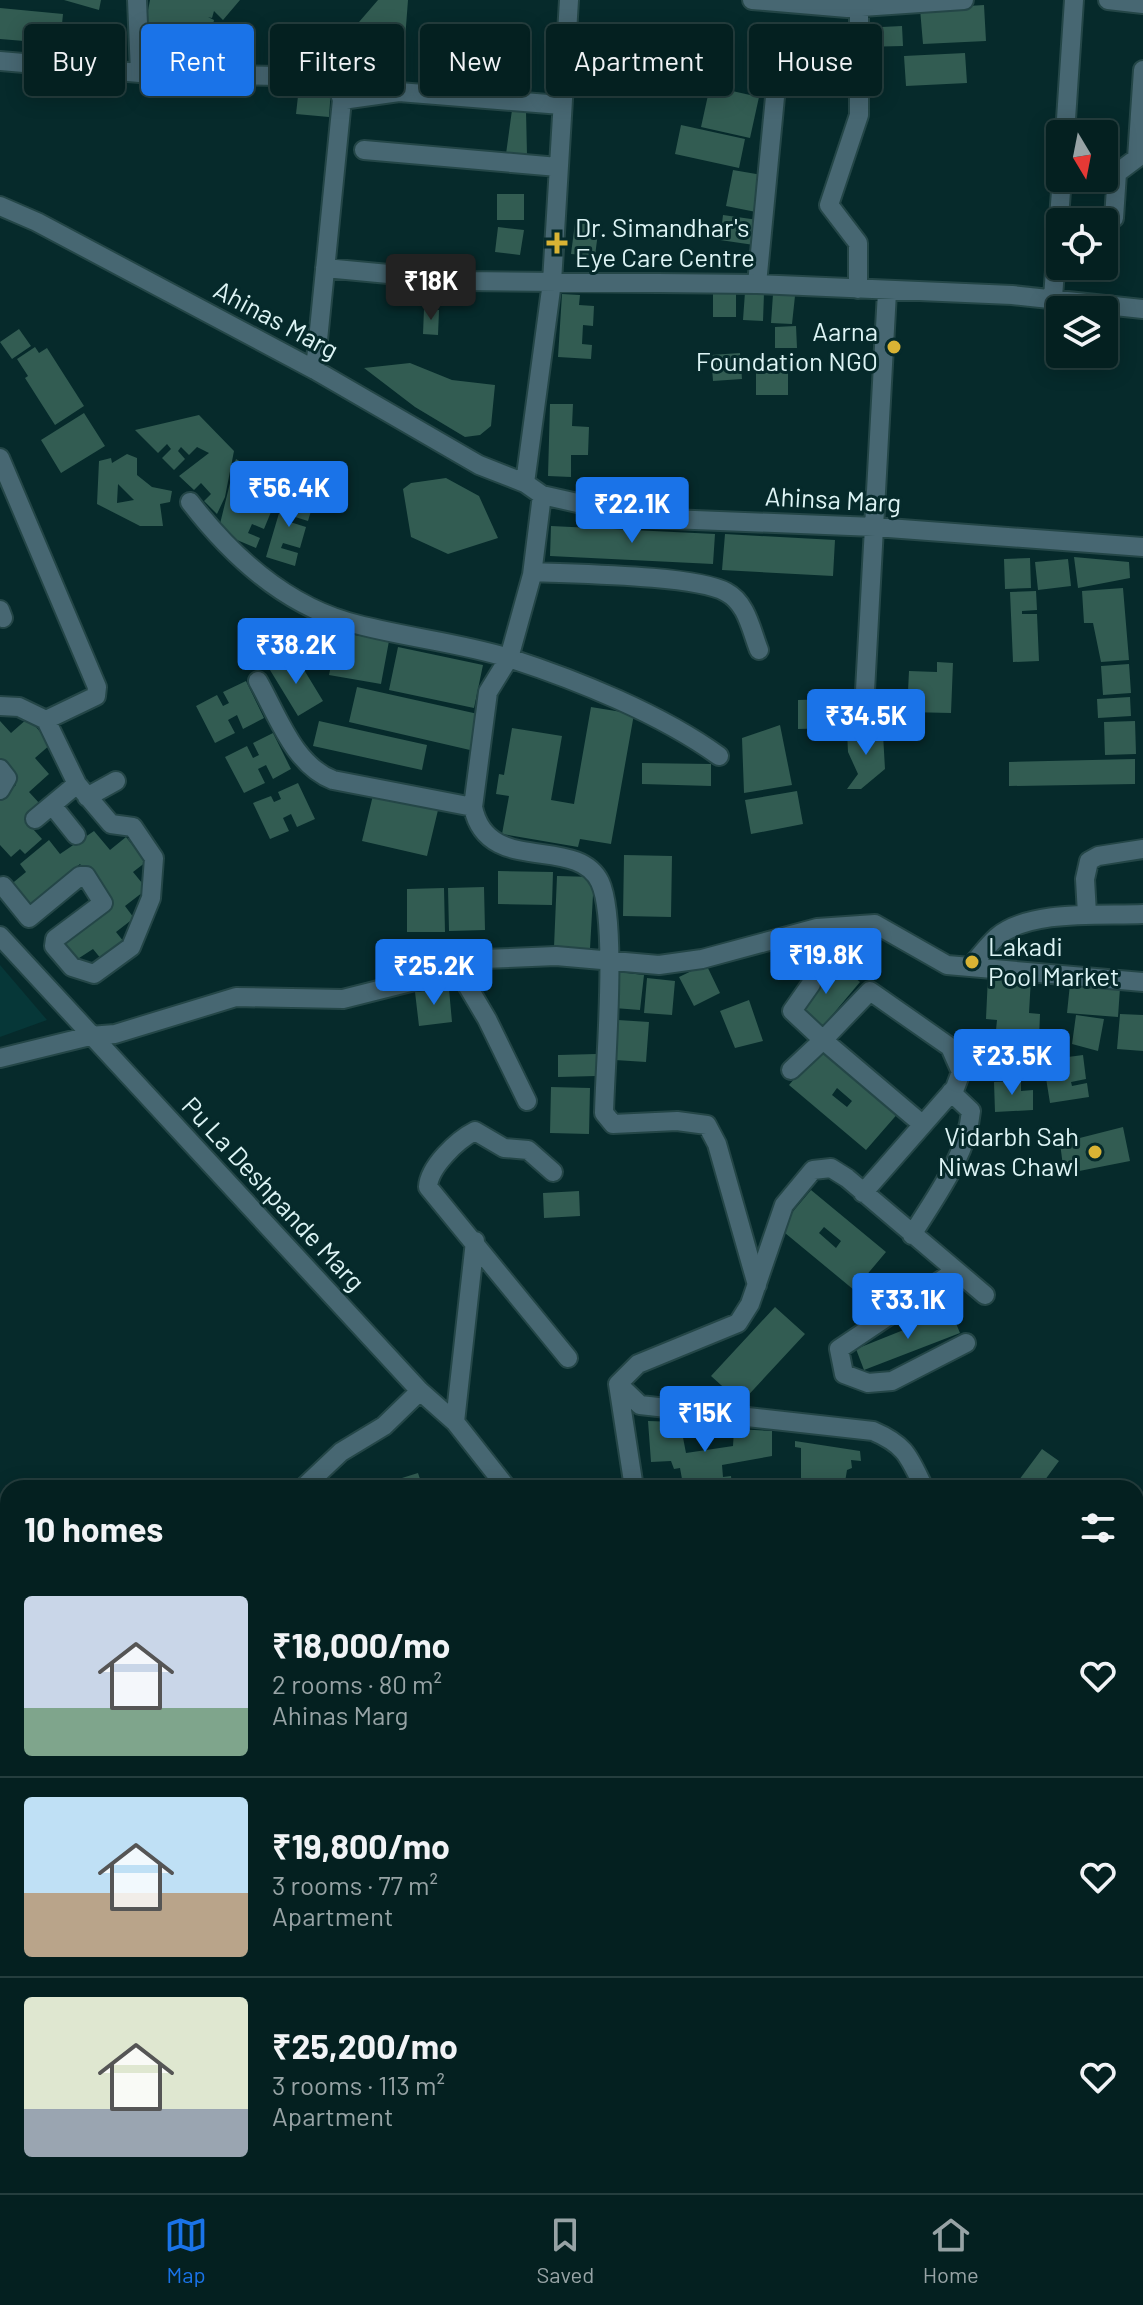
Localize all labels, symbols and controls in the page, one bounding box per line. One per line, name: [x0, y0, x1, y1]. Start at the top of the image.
chip: Buy: [24, 24, 125, 96]
chip: Rent: [141, 24, 254, 96]
chip: Filters: [270, 24, 404, 96]
chip: New: [420, 24, 530, 96]
chip: Apartment: [546, 24, 733, 96]
chip: House: [749, 24, 882, 96]
north arrow: [1046, 120, 1118, 192]
map controls: [1046, 120, 1118, 368]
button: locate: [1046, 208, 1118, 280]
place label: Dr. Simandhar's Eye Care Centre: [575, 211, 755, 272]
marker: Dr. Simandhar's Eye Care Centre: [546, 232, 568, 254]
pin: ₹18K: [384, 254, 478, 322]
text: ₹18K: [404, 264, 458, 295]
street label: Ahinas Marg: [209, 273, 344, 364]
button: layers: [1046, 296, 1118, 368]
place label: Aarna Foundation NGO: [696, 315, 878, 376]
marker: Aarna Foundation NGO: [885, 338, 903, 356]
pin: ₹56.4K: [224, 461, 354, 529]
text: ₹56.4K: [248, 471, 330, 502]
pin: ₹22.1K: [567, 477, 697, 545]
street label: Ahinsa Marg: [764, 479, 902, 518]
text: ₹22.1K: [594, 487, 670, 518]
pin: ₹38.2K: [231, 618, 361, 686]
text: ₹38.2K: [256, 628, 336, 659]
pin: ₹34.5K: [801, 689, 931, 757]
text: ₹34.5K: [825, 699, 907, 730]
pin: ₹19.8K: [761, 928, 891, 996]
place label: Lakadi Pool Market: [988, 930, 1119, 991]
text: ₹19.8K: [788, 938, 864, 969]
pin: ₹25.2K: [369, 939, 499, 1007]
text: ₹25.2K: [393, 949, 475, 980]
marker: Lakadi Pool Market: [963, 953, 981, 971]
pin: ₹23.5K: [947, 1029, 1077, 1097]
text: ₹23.5K: [972, 1039, 1052, 1070]
street label: Pu La Deshpande Marg: [176, 1090, 372, 1296]
place label: Vidarbh Sah Niwas Chawl: [938, 1120, 1079, 1181]
marker: Vidarbh Sah Niwas Chawl: [1086, 1143, 1104, 1161]
pin: ₹33.1K: [843, 1273, 973, 1341]
text: ₹33.1K: [870, 1283, 946, 1314]
pin: ₹15K: [658, 1386, 752, 1454]
text: ₹15K: [678, 1396, 732, 1427]
icon: filters: [1076, 1506, 1120, 1550]
text: 10 homes: [24, 1508, 163, 1549]
text: ₹18,000/mo: [272, 1624, 450, 1665]
icon: home: [88, 1628, 184, 1724]
icon: heart: [1076, 1654, 1120, 1698]
text: 2 rooms · 80 m²: [272, 1668, 442, 1699]
text: Ahinas Marg: [272, 1699, 408, 1730]
text: ₹19,800/mo: [272, 1825, 450, 1866]
icon: home: [88, 1829, 184, 1925]
icon: heart: [1076, 1855, 1120, 1899]
text: 3 rooms · 77 m²: [272, 1869, 438, 1900]
text: Apartment: [272, 1900, 393, 1931]
text: ₹25,200/mo: [272, 2025, 458, 2066]
icon: home: [88, 2029, 184, 2125]
icon: heart: [1076, 2055, 1120, 2099]
text: 3 rooms · 113 m²: [272, 2069, 445, 2100]
text: Apartment: [272, 2100, 393, 2131]
tab: Map: [164, 2213, 208, 2287]
tab: Saved: [537, 2213, 594, 2287]
tab: Home: [923, 2213, 979, 2287]

